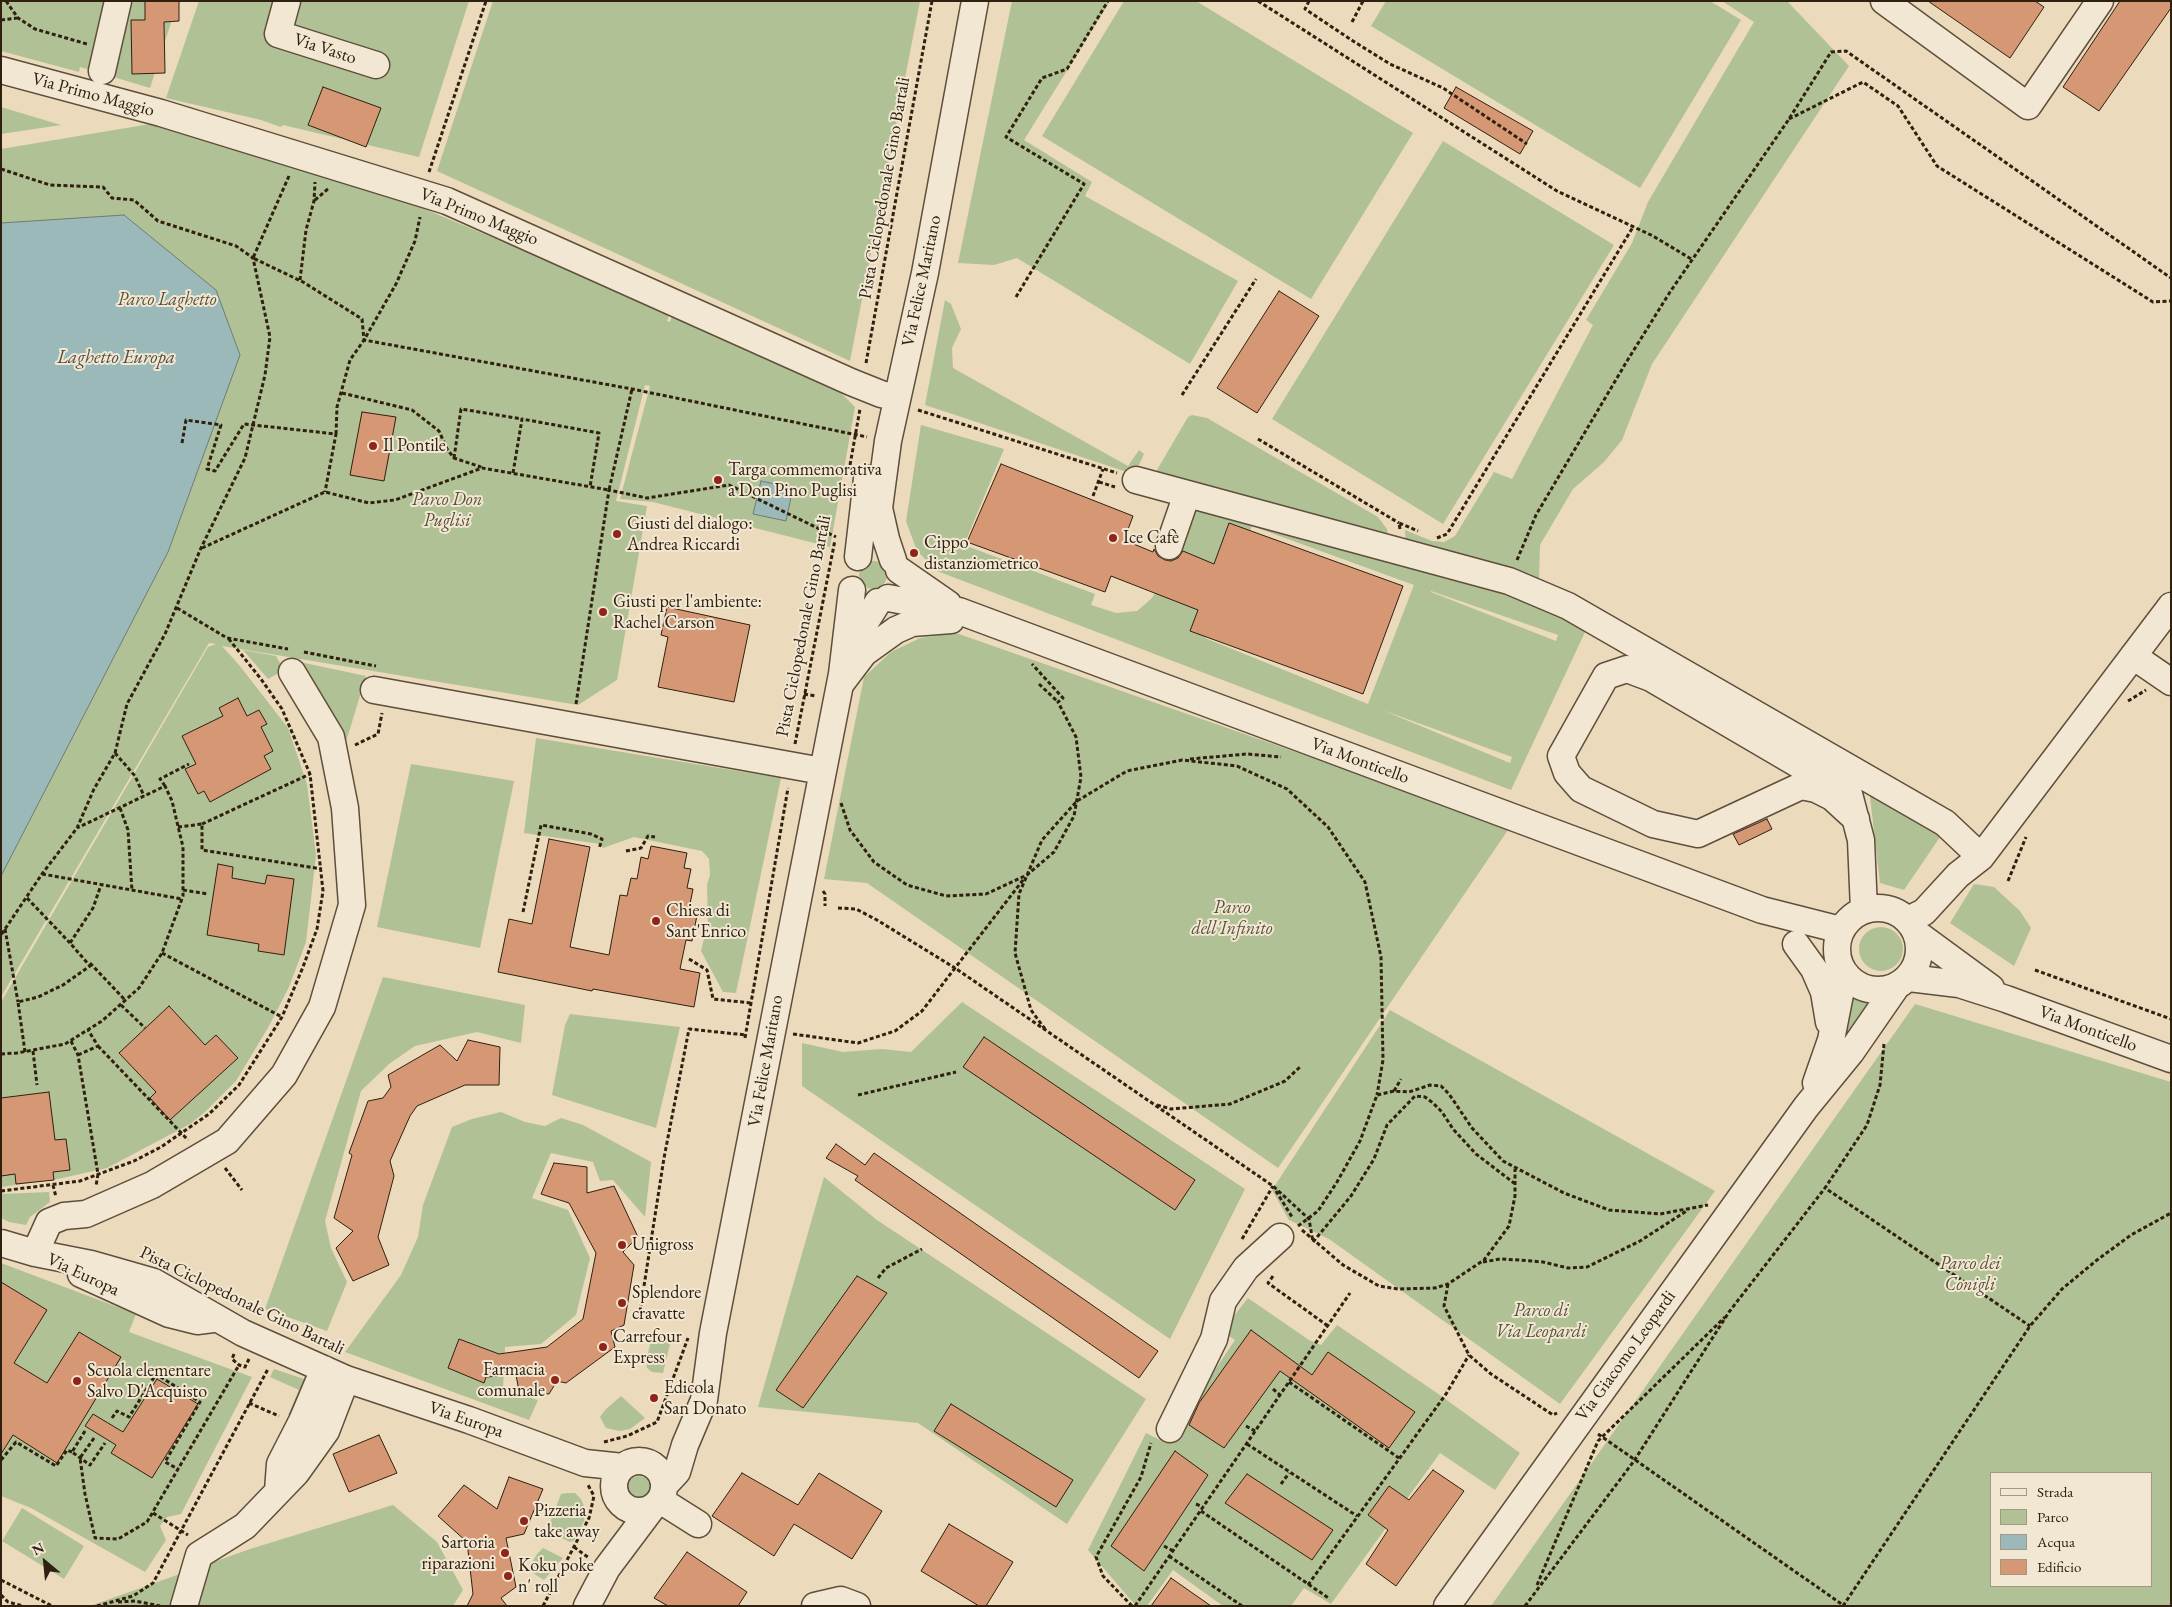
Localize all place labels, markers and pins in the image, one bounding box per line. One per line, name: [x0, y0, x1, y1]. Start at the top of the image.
place label: Il Pontile: [383, 435, 446, 457]
marker: Il Pontile: [367, 440, 379, 452]
place label: Targa commemorativa a Don Pino Puglisi: [728, 459, 882, 502]
marker: Targa commemorativa a Don Pino Puglisi: [712, 474, 724, 486]
place label: Giusti del dialogo: Andrea Riccardi: [627, 513, 753, 556]
place label: Ice Cafè: [1123, 527, 1179, 549]
marker: Giusti del dialogo: Andrea Riccardi: [611, 528, 623, 540]
place label: Cippo distanziometrico: [924, 532, 1039, 574]
marker: Ice Cafè: [1107, 532, 1119, 544]
marker: Cippo distanziometrico: [908, 547, 920, 559]
place label: Giusti per l'ambiente: Rachel Carson: [613, 591, 762, 634]
marker: Giusti per l'ambiente: Rachel Carson: [597, 606, 609, 618]
place label: Chiesa di Sant'Enrico: [666, 900, 746, 942]
marker: Chiesa di Sant'Enrico: [650, 915, 662, 927]
place label: Unigross: [632, 1234, 694, 1256]
marker: Unigross: [616, 1239, 628, 1251]
place label: Splendore cravatte: [632, 1282, 701, 1325]
marker: Splendore cravatte: [616, 1297, 628, 1309]
place label: Carrefour Express: [613, 1326, 682, 1368]
marker: Carrefour Express: [597, 1341, 609, 1353]
place label: Farmacia comunale: [478, 1359, 545, 1402]
place label: Scuola elementare Salvo D'Acquisto: [87, 1360, 211, 1402]
marker: Farmacia comunale: [549, 1374, 561, 1386]
marker: Scuola elementare Salvo D'Acquisto: [71, 1375, 83, 1387]
place label: Edicola San Donato: [664, 1377, 746, 1420]
marker: Edicola San Donato: [648, 1392, 660, 1404]
place label: Pizzeria take away: [534, 1500, 600, 1542]
marker: Pizzeria take away: [518, 1515, 530, 1527]
place label: Sartoria riparazioni: [422, 1532, 495, 1575]
marker: Sartoria riparazioni: [499, 1547, 511, 1559]
place label: Koku poke n' roll: [518, 1555, 594, 1598]
marker: Koku poke n' roll: [502, 1570, 514, 1582]

